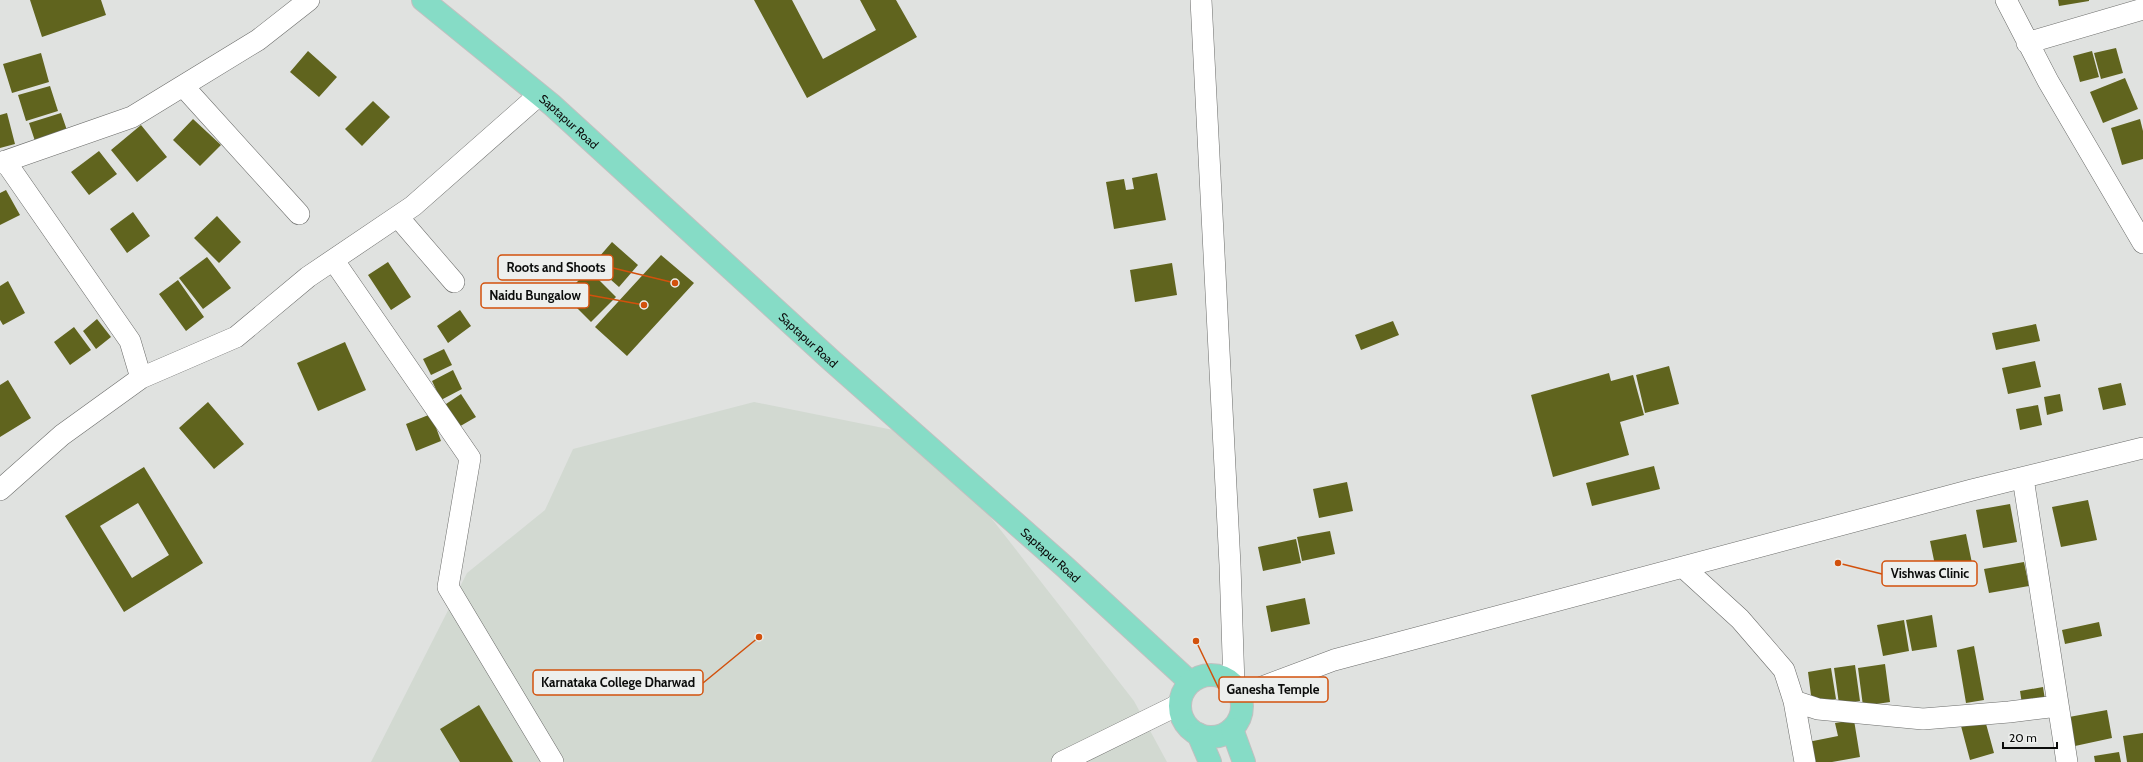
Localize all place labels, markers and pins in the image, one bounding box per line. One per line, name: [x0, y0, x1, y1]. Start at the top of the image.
callout: Roots and Shoots: [498, 255, 613, 280]
callout: Naidu Bungalow: [481, 283, 589, 308]
callout: Vishwas Clinic: [1882, 561, 1977, 586]
callout: Karnataka College Dharwad: [533, 670, 703, 695]
callout: Ganesha Temple: [1219, 677, 1328, 702]

